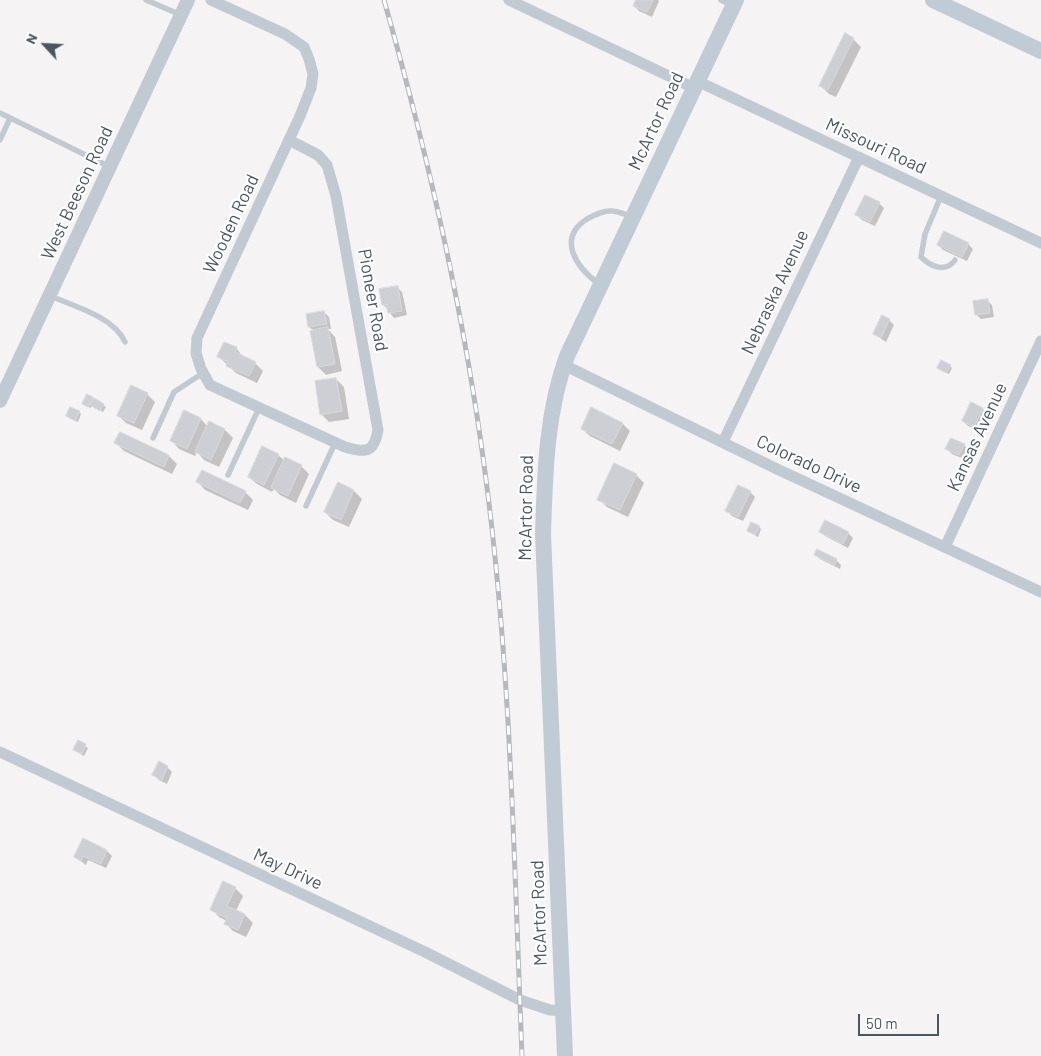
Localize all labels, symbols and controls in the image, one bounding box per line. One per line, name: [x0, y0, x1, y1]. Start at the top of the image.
north arrow: [20, 20, 70, 70]
text: N: [21, 31, 41, 46]
street label: McArtor Road: [624, 68, 688, 174]
street label: Missouri Road: [822, 113, 930, 179]
street label: West Beeson Road: [37, 123, 117, 263]
street label: Wooden Road: [199, 171, 263, 277]
street label: Nebraska Avenue: [737, 226, 813, 358]
street label: Pioneer Road: [353, 247, 393, 353]
street label: Kansas Avenue: [942, 379, 1012, 495]
street label: Colorado Drive: [753, 430, 865, 498]
street label: McArtor Road: [514, 455, 538, 561]
street label: May Drive: [250, 844, 326, 894]
street label: McArtor Road: [526, 860, 552, 966]
scale bar: [861, 1004, 942, 1036]
text: 50 m: [866, 1014, 898, 1032]

